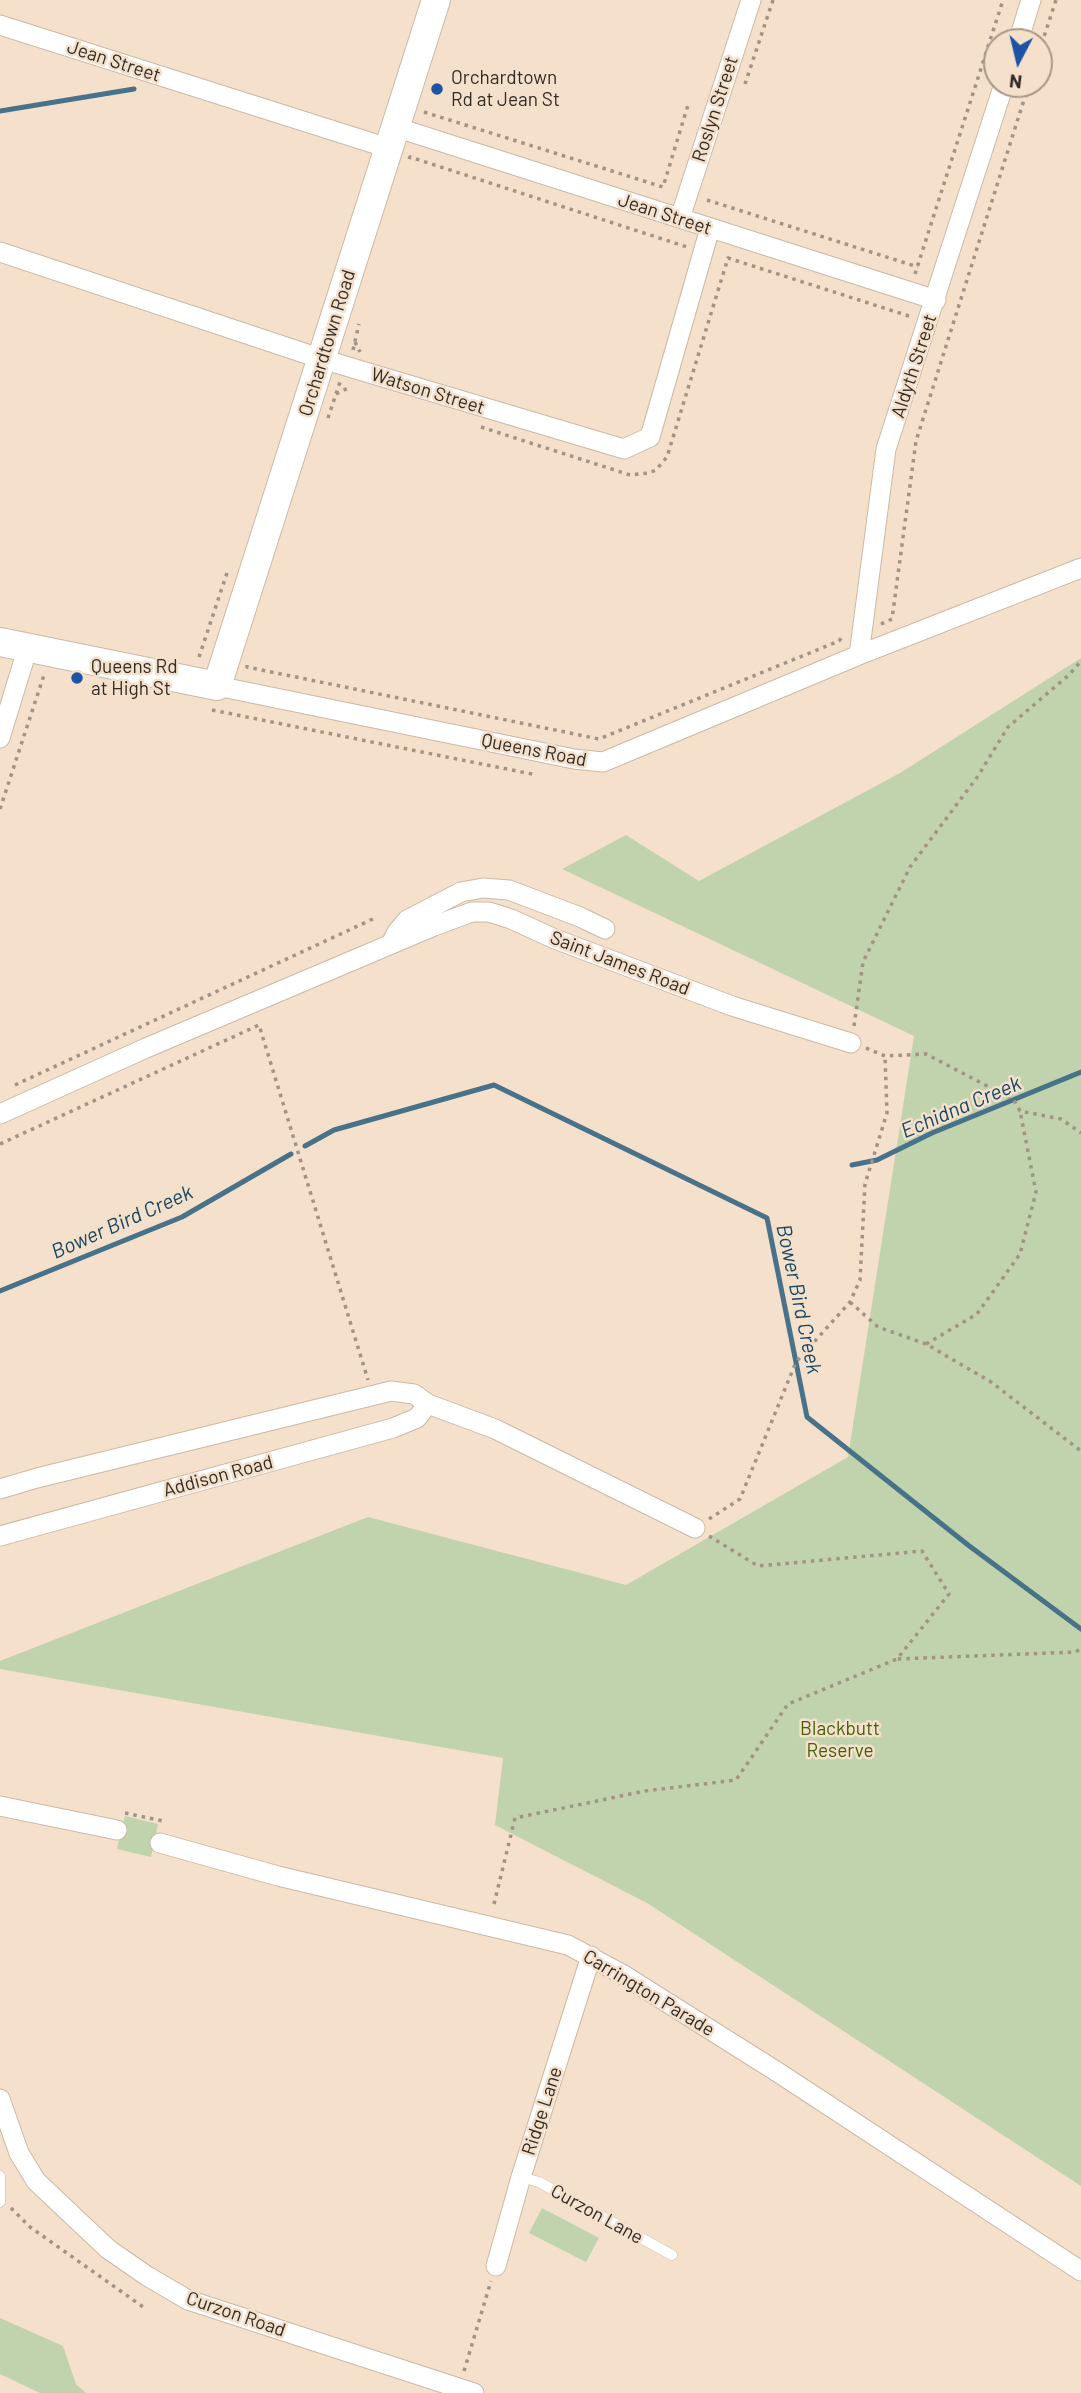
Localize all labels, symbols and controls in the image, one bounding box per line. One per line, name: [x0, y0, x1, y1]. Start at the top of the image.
north arrow: [983, 28, 1053, 98]
street label: Jean Street: [65, 35, 163, 87]
street label: Roslyn Street: [687, 53, 743, 165]
place label: Orchardtown Rd at Jean St: [451, 67, 560, 111]
text: N: [1008, 70, 1023, 95]
marker: Orchardtown Rd at Jean St: [429, 81, 445, 97]
street label: Jean Street: [616, 188, 714, 240]
street label: Orchardtown Road: [294, 267, 360, 419]
street label: Aldyth Street: [886, 311, 942, 421]
street label: Watson Street: [368, 363, 488, 419]
place label: Queens Rd at High St: [91, 656, 178, 700]
marker: Queens Rd at High St: [69, 670, 85, 686]
street label: Queens Road: [480, 729, 588, 771]
street label: Saint James Road: [547, 926, 693, 1000]
water label: Echidna Creek: [897, 1070, 1025, 1144]
water label: Bower Bird Creek: [47, 1180, 197, 1264]
water label: Bower Bird Creek: [771, 1222, 827, 1376]
street label: Addison Road: [161, 1450, 275, 1502]
park label: Blackbutt Reserve: [800, 1718, 880, 1762]
street label: Carrington Parade: [579, 1945, 719, 2041]
street label: Ridge Lane: [517, 2064, 567, 2158]
street label: Curzon Lane: [547, 2179, 647, 2249]
street label: Curzon Road: [183, 2286, 289, 2342]

